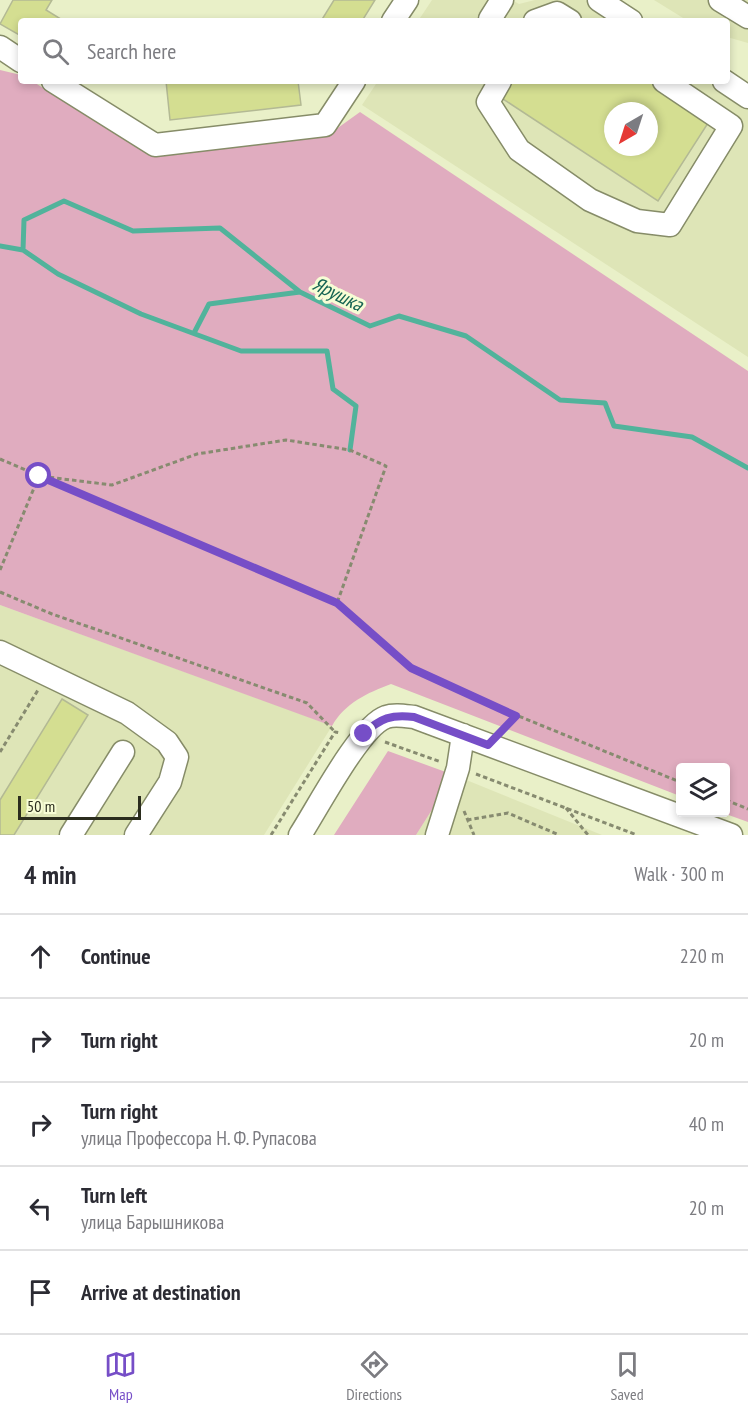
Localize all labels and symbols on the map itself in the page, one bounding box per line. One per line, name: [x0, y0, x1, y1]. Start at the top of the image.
north arrow: [604, 102, 658, 156]
water label: Ярушка: [309, 271, 368, 318]
route start: [25, 462, 51, 488]
route end: [350, 720, 376, 746]
scale bar: [18, 793, 141, 820]

